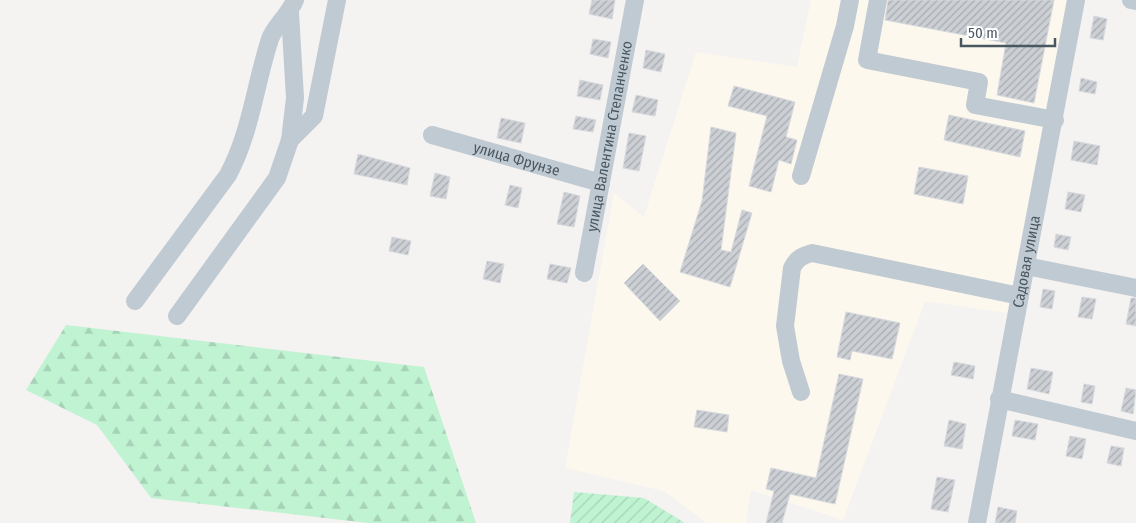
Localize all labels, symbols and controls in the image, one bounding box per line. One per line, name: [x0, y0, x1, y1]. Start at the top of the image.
scale bar: [961, 15, 1055, 47]
text: 50 m: [968, 24, 998, 42]
street label: улица Валентина Степанченко: [583, 39, 636, 233]
street label: улица Фрунзе: [471, 138, 562, 180]
street label: Садовая улица: [1009, 214, 1044, 309]

